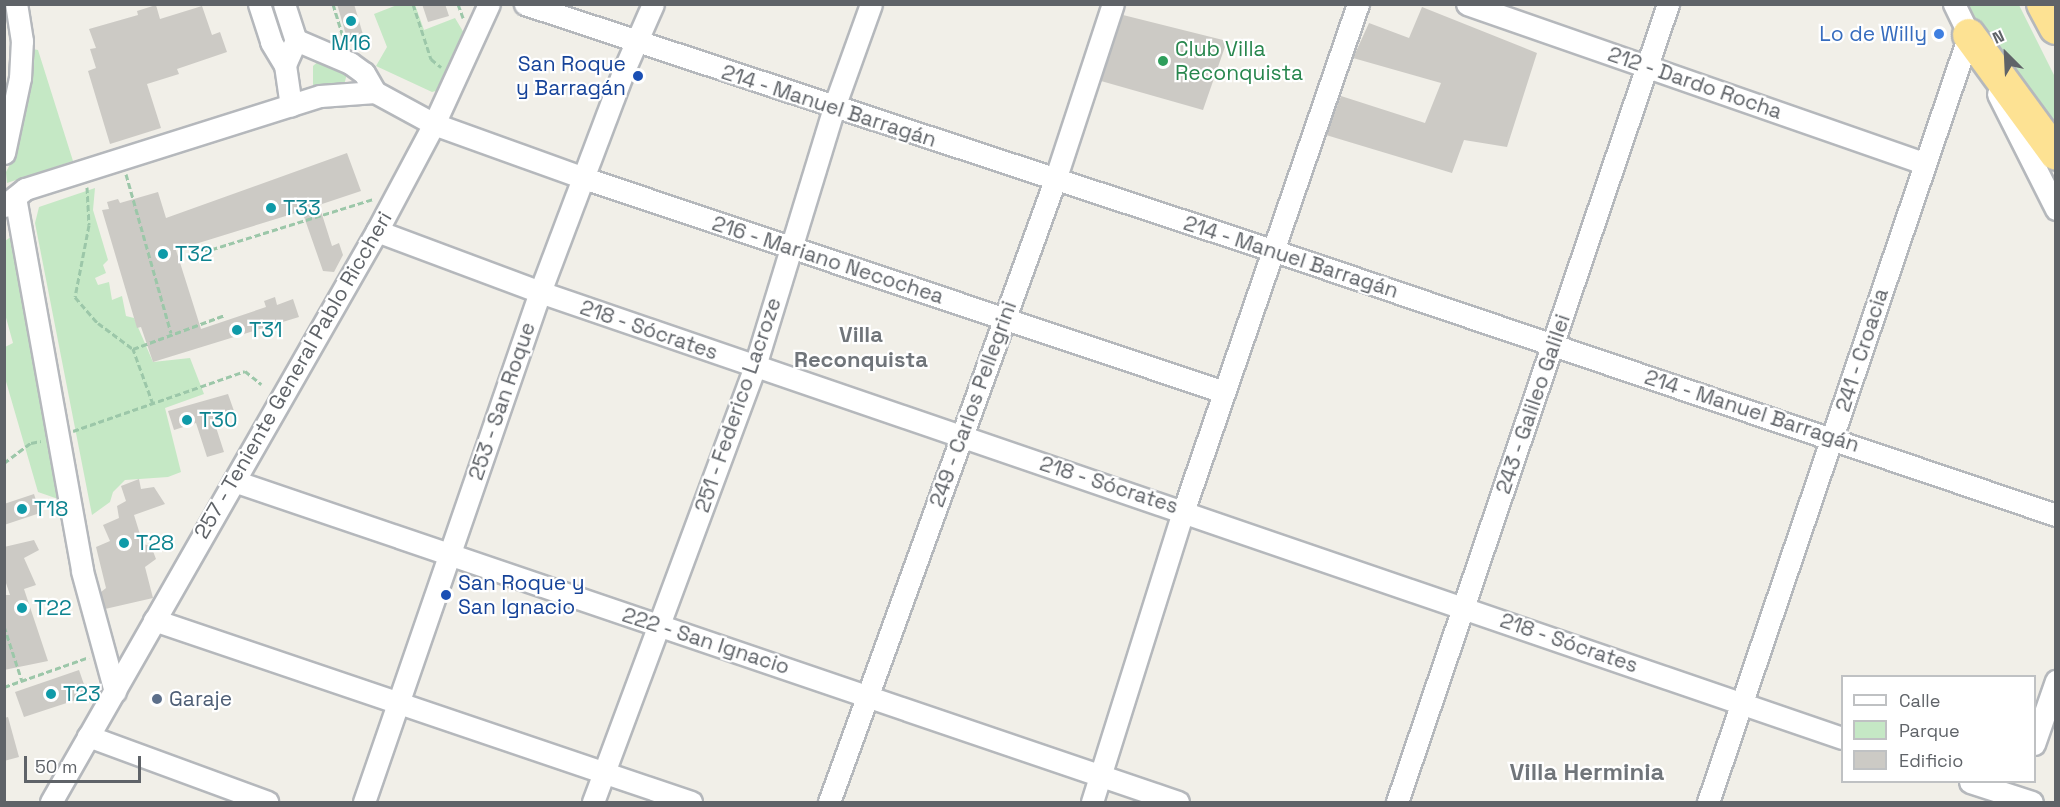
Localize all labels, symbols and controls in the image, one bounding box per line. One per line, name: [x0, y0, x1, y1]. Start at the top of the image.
marker: M16: [344, 14, 358, 28]
place label: Lo de Willy: [1819, 21, 1927, 47]
north arrow: [1976, 24, 2036, 84]
text: N: [1989, 25, 2008, 49]
marker: Lo de Willy: [1932, 27, 1946, 41]
place label: M16: [331, 30, 371, 56]
place label: Club Villa Reconquista: [1175, 36, 1303, 86]
street label: 212 - Dardo Rocha: [1604, 41, 1786, 125]
place label: San Roque y Barragán: [516, 51, 626, 101]
marker: Club Villa Reconquista: [1156, 54, 1170, 68]
street label: 214 - Manuel Barragán: [718, 59, 940, 153]
marker: San Roque y Barragán: [631, 69, 645, 83]
place label: T33: [283, 195, 321, 221]
marker: T33: [264, 201, 278, 215]
street label: 257 - Teniente General Pablo Riccheri: [188, 206, 398, 544]
street label: 216 - Mariano Necochea: [708, 210, 948, 310]
street label: 214 - Manuel Barragán: [1180, 210, 1402, 304]
place label: T32: [175, 241, 213, 267]
marker: T32: [156, 247, 170, 261]
street label: 241 - Croacia: [1830, 285, 1894, 415]
street label: 218 - Sócrates: [576, 294, 722, 366]
street label: 251 - Federico Lacroze: [689, 294, 787, 516]
street label: 249 - Carlos Pellegrini: [924, 297, 1022, 511]
street label: 243 - Galileo Galilei: [1490, 310, 1576, 498]
place label: T31: [249, 317, 283, 343]
street label: 253 - San Roque: [463, 318, 541, 484]
district label: Villa Reconquista: [794, 321, 928, 372]
marker: T31: [230, 323, 244, 337]
street label: 214 - Manuel Barragán: [1641, 364, 1863, 458]
place label: T30: [199, 407, 237, 433]
marker: T30: [180, 413, 194, 427]
street label: 218 - Sócrates: [1036, 451, 1182, 519]
place label: T18: [34, 496, 68, 522]
marker: T18: [15, 502, 29, 516]
place label: T28: [136, 530, 174, 556]
marker: T28: [117, 536, 131, 550]
place label: San Roque y San Ignacio: [458, 570, 585, 620]
marker: San Roque y San Ignacio: [439, 588, 453, 602]
place label: T22: [34, 595, 72, 621]
marker: T22: [15, 601, 29, 615]
street label: 222 - San Ignacio: [619, 602, 793, 680]
street label: 218 - Sócrates: [1496, 607, 1642, 679]
legend: [1841, 675, 2036, 783]
place label: T23: [63, 681, 101, 707]
place label: Garaje: [169, 686, 232, 712]
marker: T23: [44, 687, 58, 701]
text: Calle: [1899, 689, 1940, 712]
marker: Garaje: [150, 692, 164, 706]
text: Parque: [1899, 719, 1960, 742]
scale bar: [27, 744, 144, 782]
text: Edificio: [1899, 749, 1963, 772]
text: 50 m: [35, 755, 77, 778]
district label: Villa Herminia: [1510, 758, 1664, 786]

